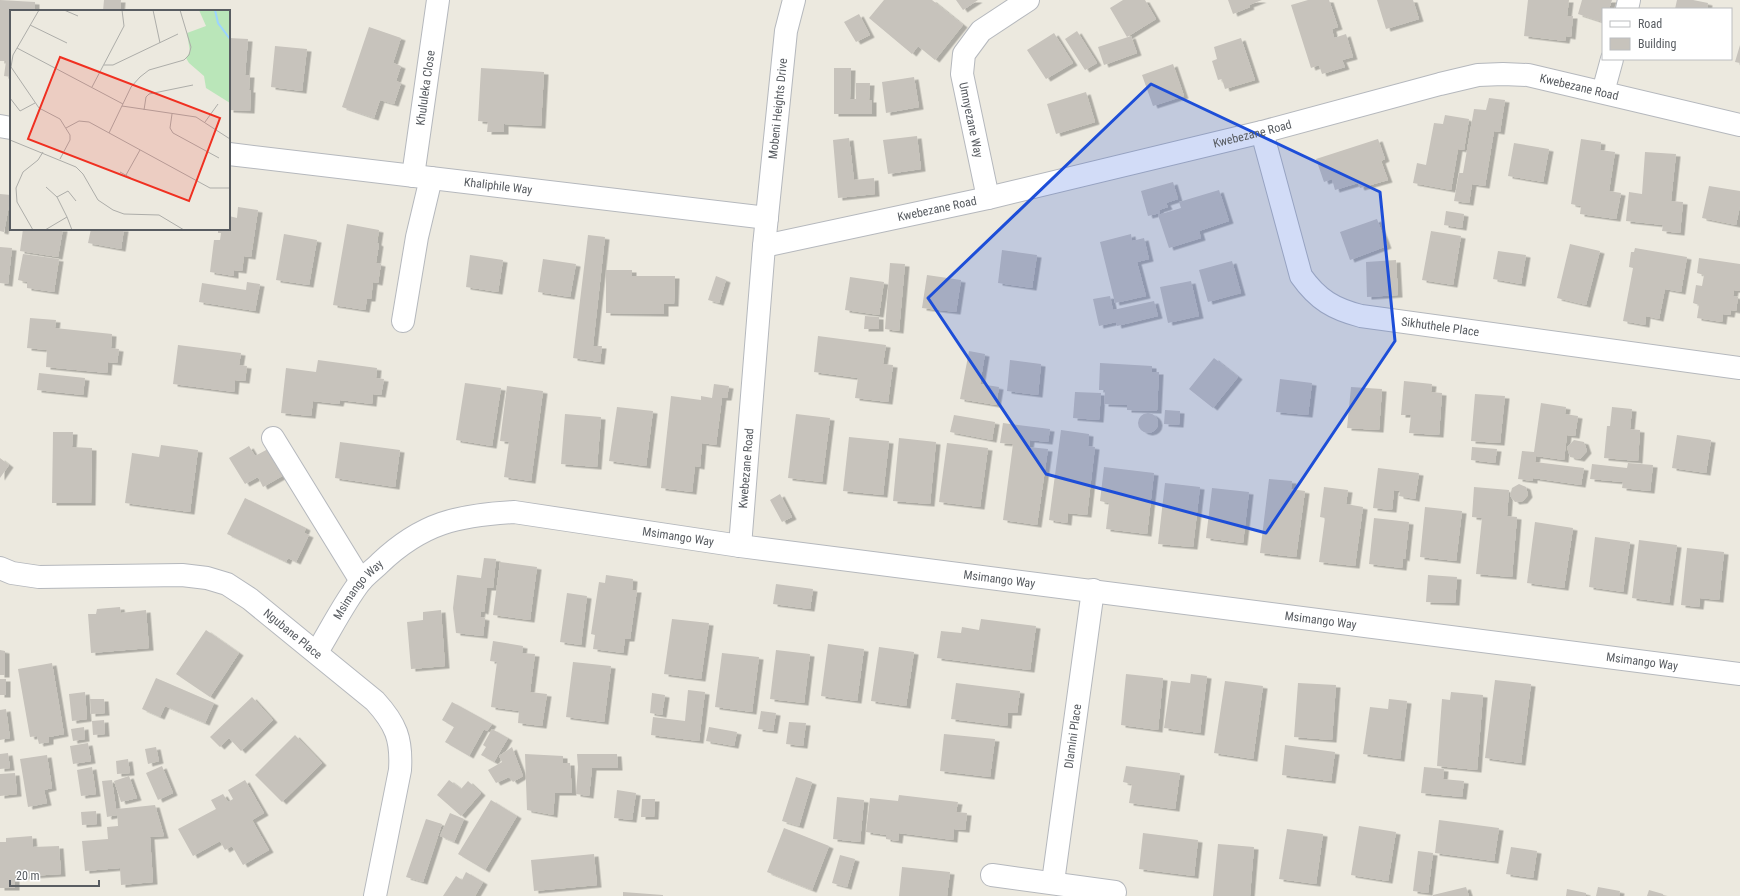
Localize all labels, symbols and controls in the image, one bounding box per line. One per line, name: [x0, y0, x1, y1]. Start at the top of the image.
legend: [1602, 8, 1732, 60]
inset map: [10, 10, 230, 230]
text: Road: [1638, 17, 1662, 31]
text: Building: [1638, 37, 1676, 51]
street label: Khululeka Close: [413, 49, 438, 126]
street label: Mobeni Heights Drive: [766, 57, 790, 160]
street label: Kwebezane Road: [1538, 71, 1620, 103]
street label: Umnyezane Way: [956, 81, 986, 159]
street label: Kwebezane Road: [1212, 117, 1293, 151]
street label: Khaliphile Way: [463, 175, 533, 197]
street label: Kwebezane Road: [896, 194, 978, 224]
street label: Sikhuthele Place: [1400, 315, 1480, 339]
street label: Kwebezane Road: [736, 428, 756, 509]
street label: Msimango Way: [641, 524, 715, 549]
street label: Msimango Way: [330, 557, 386, 622]
street label: Msimango Way: [963, 568, 1036, 591]
street label: Ngubane Place: [261, 606, 325, 662]
street label: Msimango Way: [1284, 609, 1357, 632]
street label: Msimango Way: [1605, 650, 1679, 673]
street label: Dlamini Place: [1062, 703, 1084, 769]
scale bar: [10, 862, 99, 888]
text: 20 m: [16, 869, 40, 883]

